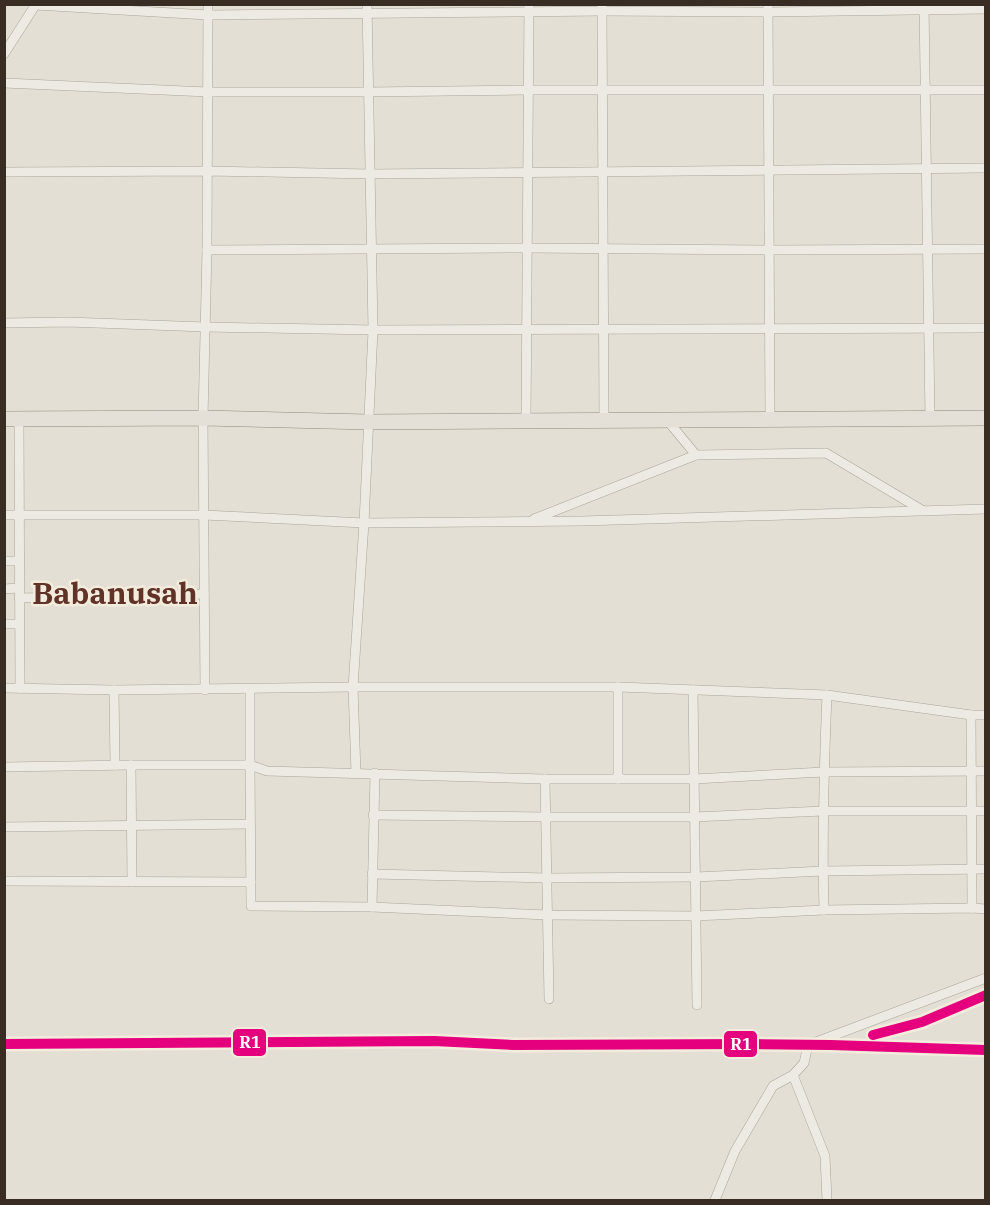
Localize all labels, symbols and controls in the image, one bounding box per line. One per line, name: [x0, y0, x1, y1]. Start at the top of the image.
district label: Babanusah: [32, 573, 198, 612]
line badge: R1: [232, 1028, 267, 1057]
line badge: R1: [723, 1030, 758, 1058]
text: R1: [239, 1032, 261, 1052]
text: R1: [730, 1034, 752, 1054]

